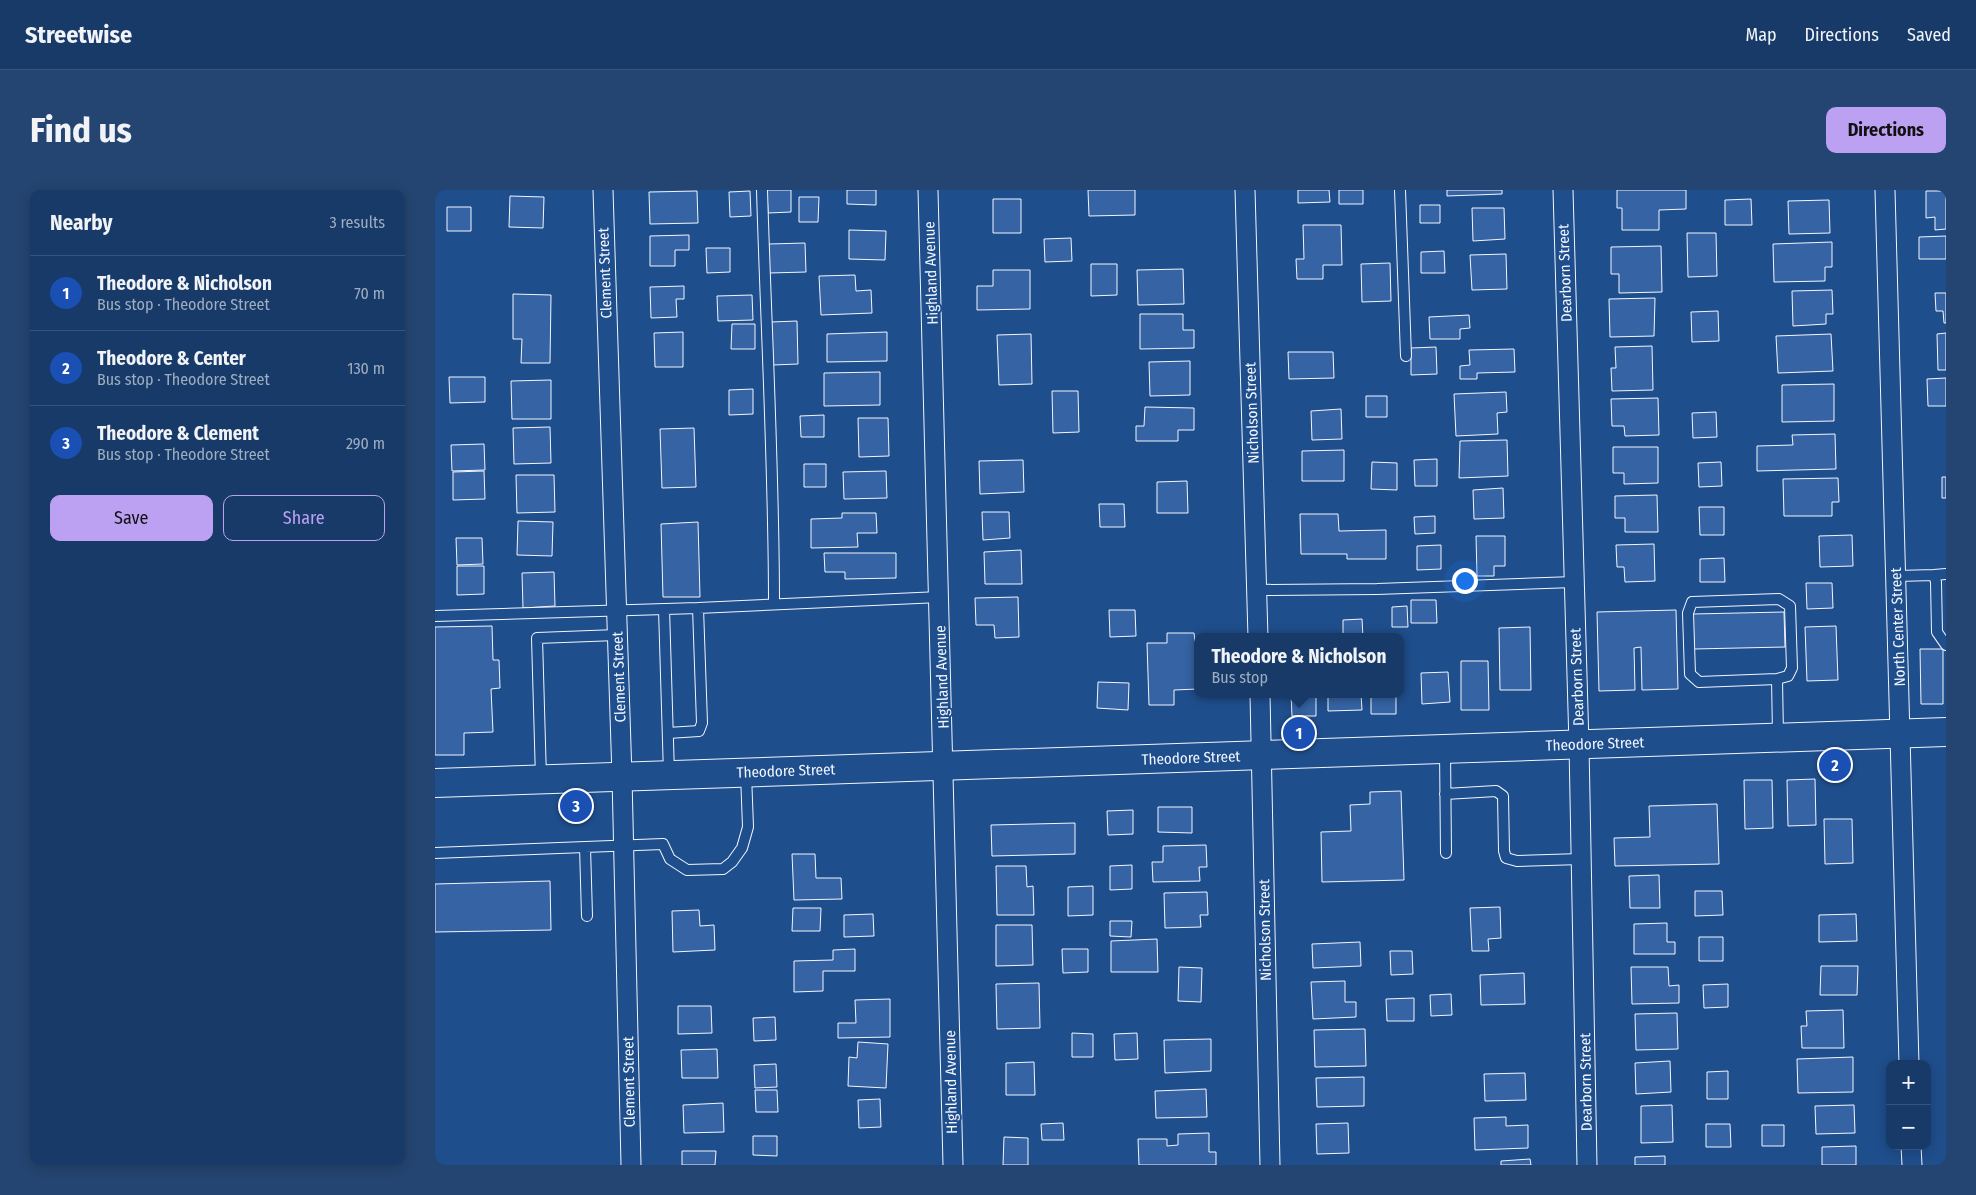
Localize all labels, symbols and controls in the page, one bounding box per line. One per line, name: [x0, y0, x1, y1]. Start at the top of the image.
text: Streetwise: [25, 21, 132, 49]
text: Map: [1745, 24, 1777, 46]
text: Directions: [1805, 24, 1879, 46]
text: Saved: [1907, 24, 1951, 46]
button: Directions: [1826, 107, 1946, 153]
text: Find us: [30, 109, 132, 151]
text: Nearby: [50, 210, 112, 236]
text: 3 results: [329, 213, 385, 232]
street label: Highland Avenue: [920, 221, 942, 325]
street label: Dearborn Street: [1554, 224, 1576, 322]
street label: Clement Street: [594, 227, 616, 319]
text: Theodore & Nicholson: [97, 272, 272, 295]
text: 1: [63, 284, 69, 303]
text: 70 m: [354, 284, 385, 303]
text: Bus stop · Theodore Street: [97, 295, 270, 314]
text: Theodore & Center: [97, 347, 246, 370]
text: 2: [62, 359, 70, 378]
text: 130 m: [347, 359, 385, 378]
street label: Nicholson Street: [1241, 362, 1263, 464]
text: Bus stop · Theodore Street: [97, 370, 270, 389]
text: Theodore & Clement: [97, 422, 259, 445]
text: 3: [62, 434, 70, 453]
text: 290 m: [346, 434, 385, 453]
text: Bus stop · Theodore Street: [97, 445, 270, 464]
button: Save: [50, 495, 213, 541]
button: Share: [223, 495, 385, 541]
street label: North Center Street: [1887, 567, 1909, 687]
your location: [1452, 568, 1478, 594]
street label: Highland Avenue: [931, 625, 953, 729]
street label: Dearborn Street: [1566, 628, 1588, 726]
street label: Clement Street: [608, 631, 630, 723]
popup: [1194, 633, 1404, 698]
text: Theodore & Nicholson: [1212, 645, 1386, 668]
text: Bus stop: [1212, 668, 1268, 687]
pin: 1: [1283, 714, 1315, 752]
street label: Theodore Street: [1545, 733, 1645, 755]
pin: 2: [1819, 746, 1851, 784]
street label: Theodore Street: [1141, 747, 1241, 769]
street label: Theodore Street: [736, 760, 836, 782]
pin: 3: [560, 787, 592, 825]
street label: Nicholson Street: [1255, 879, 1275, 981]
street label: Highland Avenue: [941, 1030, 961, 1134]
street label: Dearborn Street: [1576, 1033, 1596, 1131]
street label: Clement Street: [619, 1036, 639, 1128]
map controls: [1886, 1060, 1931, 1150]
button: +: [1886, 1060, 1931, 1105]
button: −: [1886, 1105, 1931, 1150]

